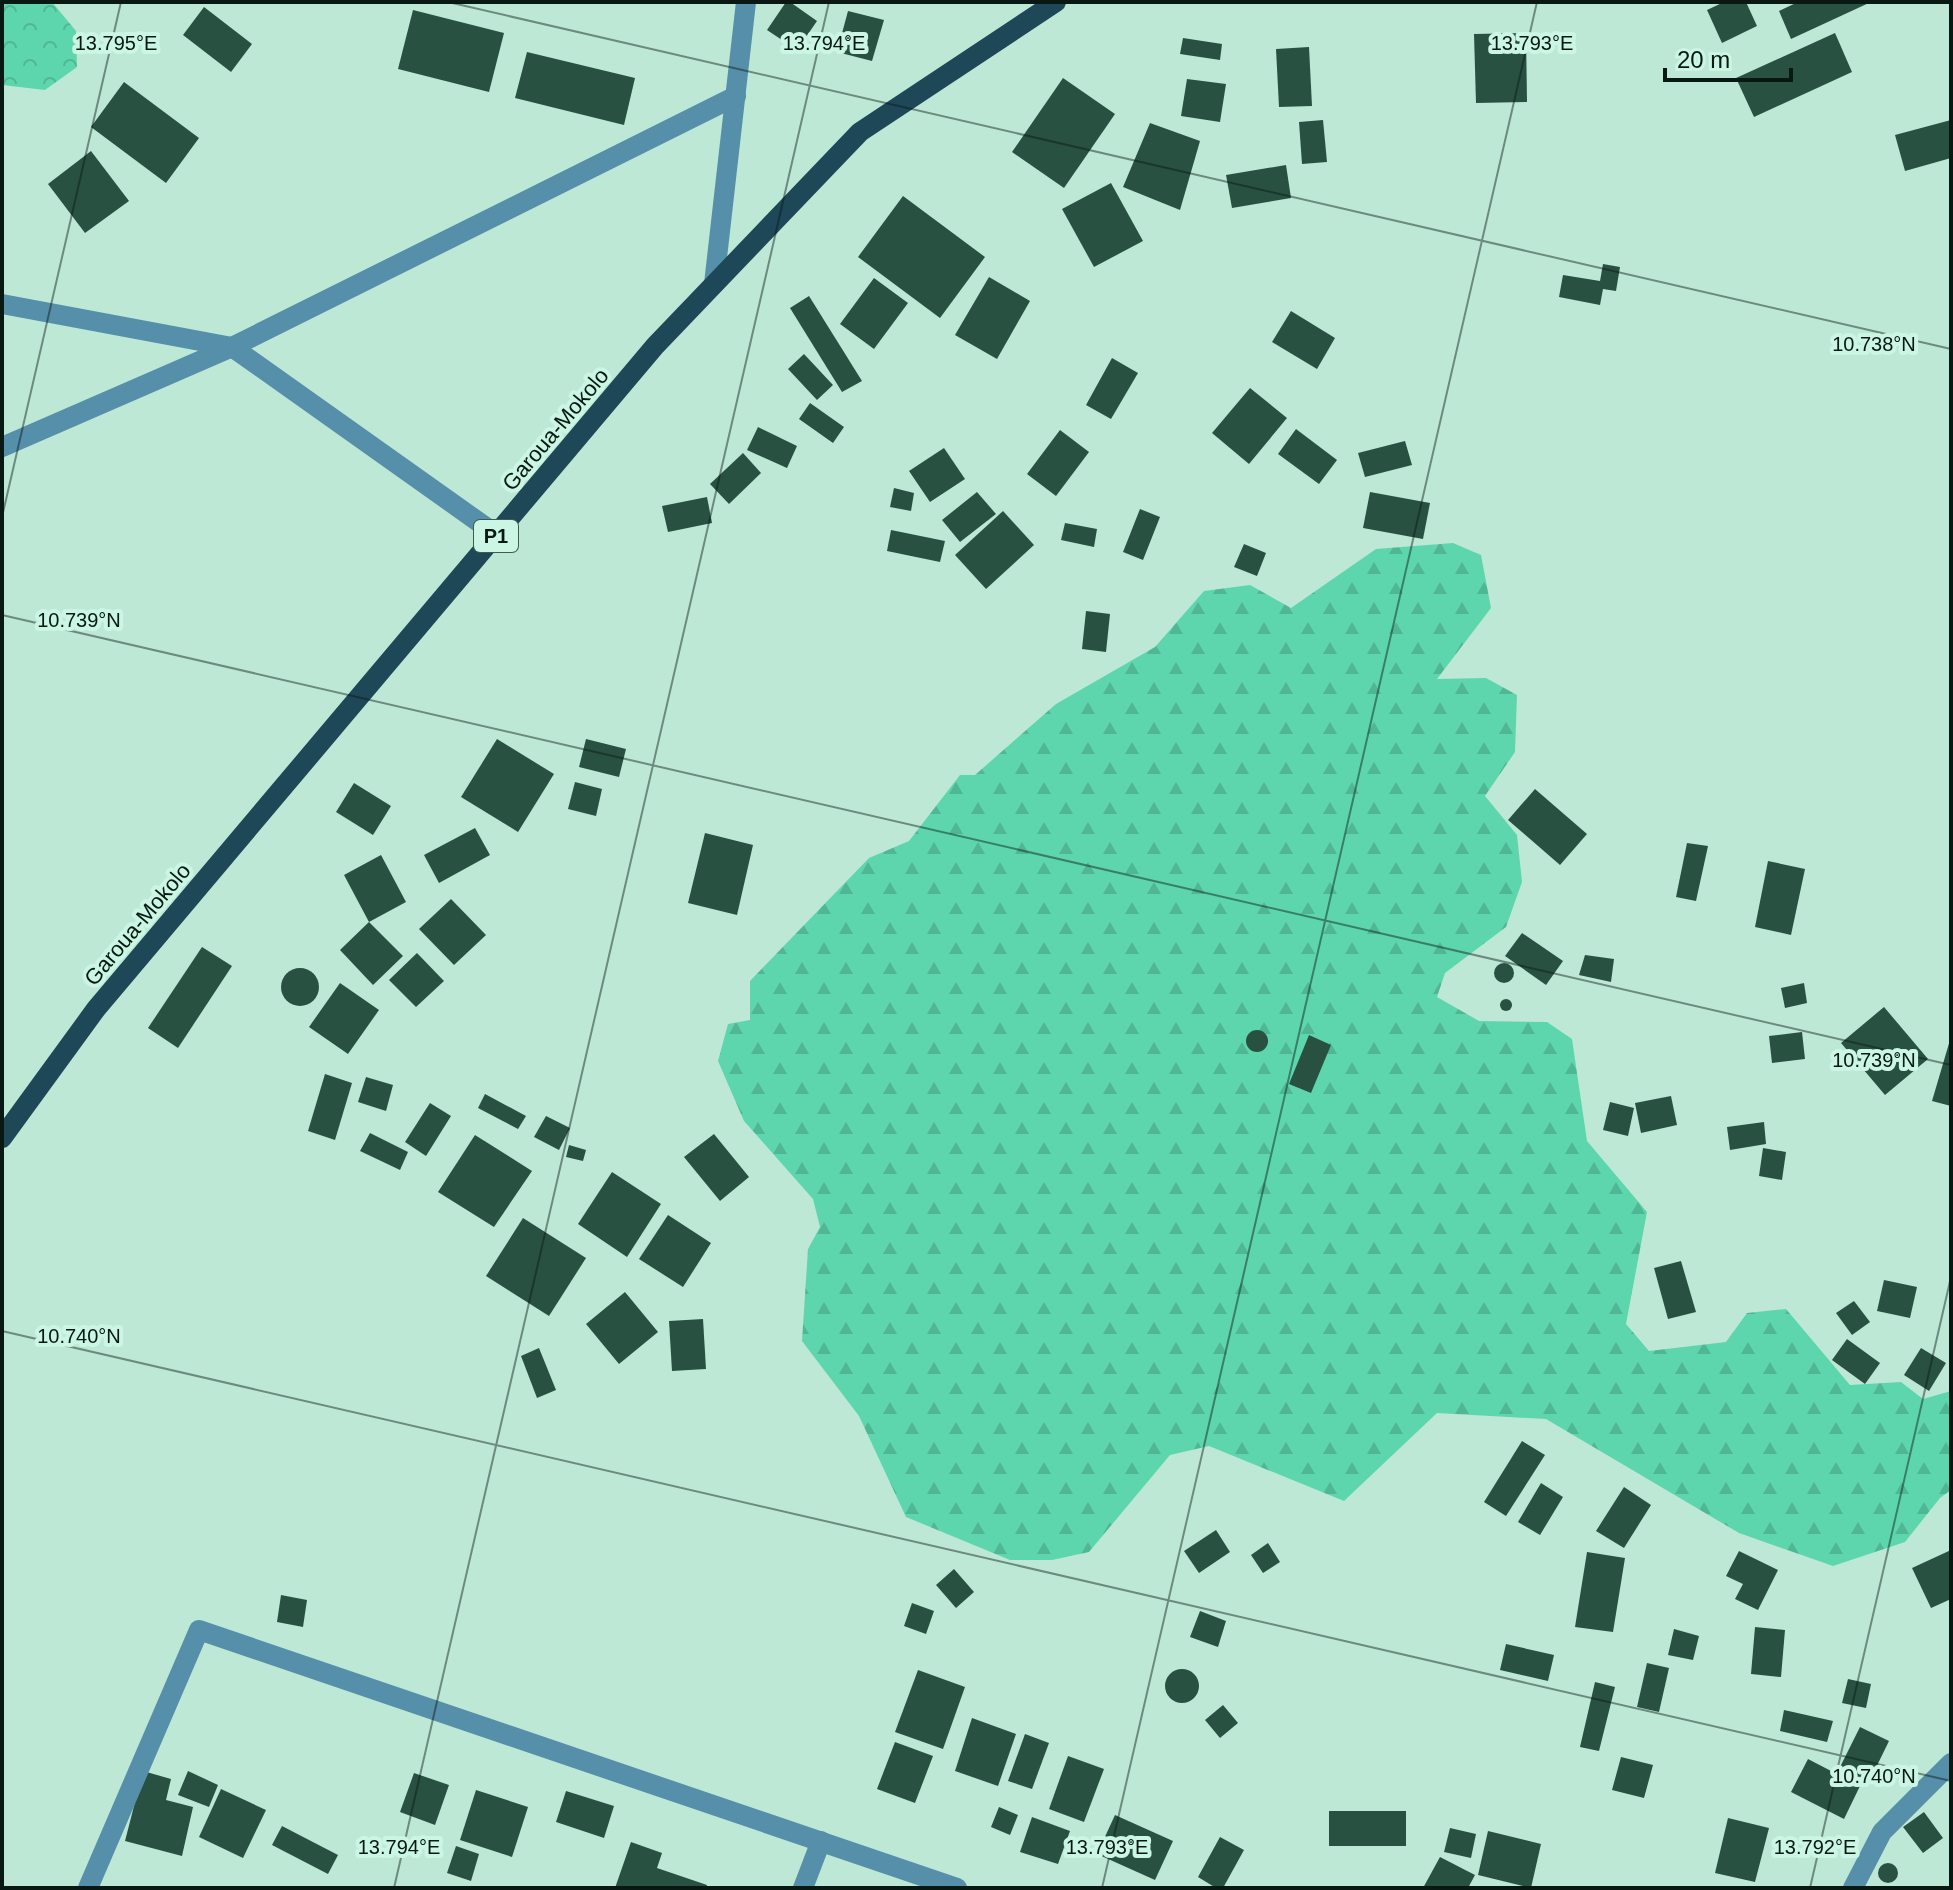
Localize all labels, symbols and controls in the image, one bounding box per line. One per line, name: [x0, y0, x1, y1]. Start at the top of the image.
text: 13.795°E: [75, 32, 157, 54]
text: 13.794°E: [783, 32, 865, 54]
text: 13.793°E: [1491, 32, 1573, 54]
scale bar: [1665, 32, 1791, 82]
text: 20 m: [1677, 46, 1730, 73]
text: 10.738°N: [1832, 333, 1916, 355]
street label: Garoua-Mokolo: [497, 363, 614, 495]
road number: P1: [474, 520, 518, 552]
text: 10.739°N: [37, 609, 121, 631]
street label: Garoua-Mokolo: [79, 858, 196, 990]
text: 10.739°N: [1832, 1049, 1916, 1071]
text: 10.740°N: [37, 1325, 121, 1347]
text: 10.740°N: [1832, 1765, 1916, 1787]
text: 13.794°E: [358, 1836, 440, 1858]
text: 13.793°E: [1066, 1836, 1148, 1858]
text: 13.792°E: [1774, 1836, 1856, 1858]

